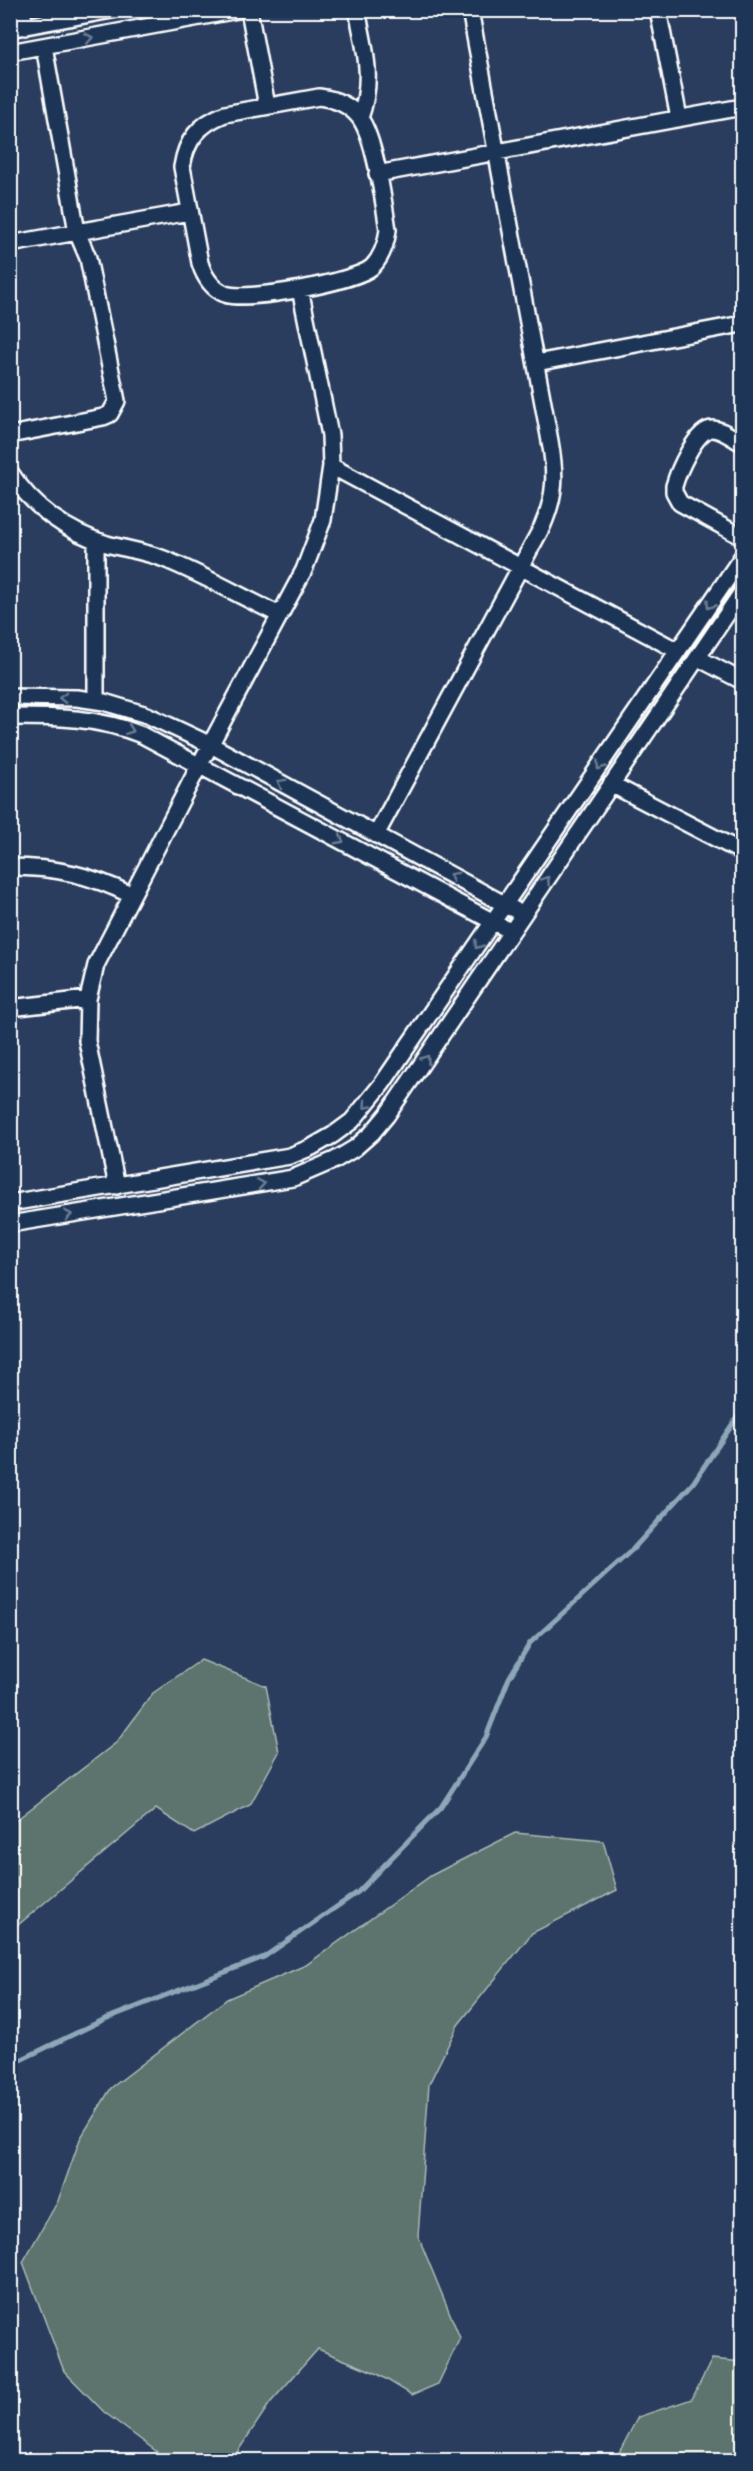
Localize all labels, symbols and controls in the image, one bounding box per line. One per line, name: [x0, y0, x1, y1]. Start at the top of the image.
one-way arrow: [83, 32, 93, 45]
one-way arrow: [705, 599, 717, 609]
one-way arrow: [58, 691, 67, 704]
one-way arrow: [124, 723, 135, 735]
one-way arrow: [596, 760, 607, 771]
one-way arrow: [277, 779, 288, 790]
one-way arrow: [334, 833, 345, 844]
one-way arrow: [448, 872, 459, 883]
one-way arrow: [539, 875, 550, 886]
one-way arrow: [474, 938, 485, 949]
one-way arrow: [419, 1055, 430, 1066]
one-way arrow: [363, 1098, 374, 1109]
one-way arrow: [256, 1178, 265, 1190]
one-way arrow: [64, 1209, 73, 1221]

